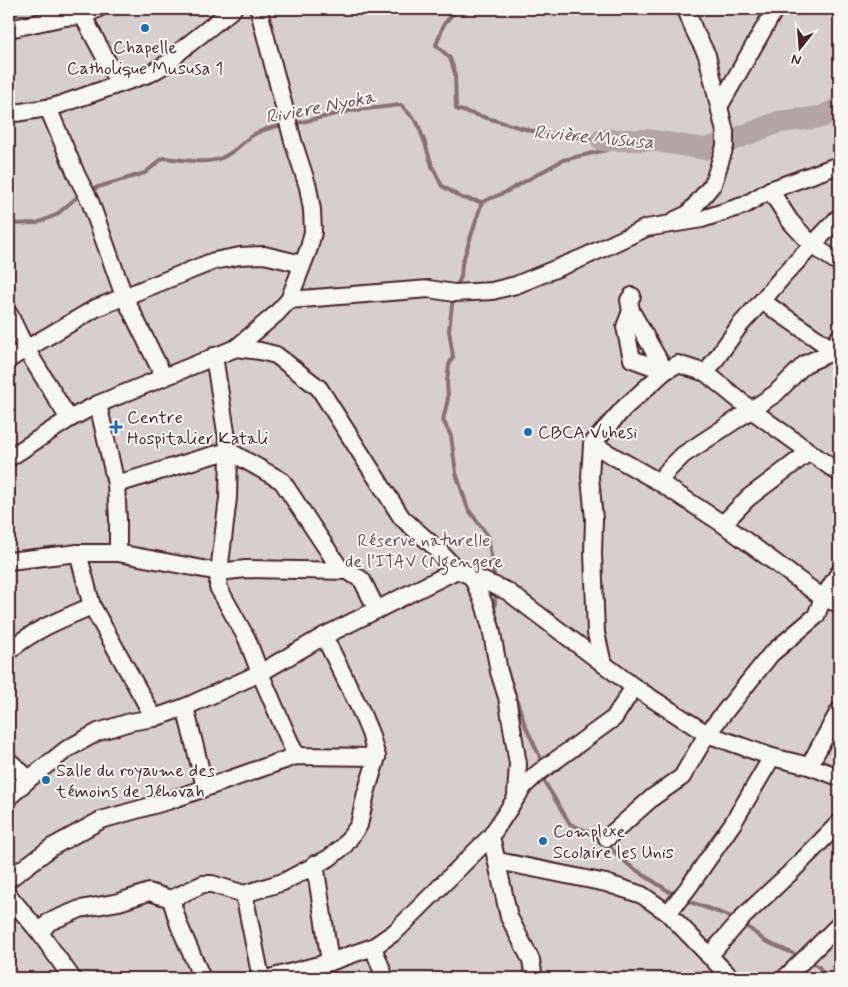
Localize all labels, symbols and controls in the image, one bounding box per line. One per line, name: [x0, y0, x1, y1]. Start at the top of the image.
marker: Chapelle Catholique Mususa 1: [139, 22, 151, 34]
north arrow: [776, 22, 826, 72]
place label: Chapelle Catholique Mususa 1: [67, 36, 223, 81]
text: N: [789, 50, 804, 69]
water label: Riviere Nyoka: [263, 84, 378, 130]
water label: Rivière Mususa: [533, 120, 655, 155]
place label: Centre Hospitalier Katali: [127, 406, 268, 451]
marker: Centre Hospitalier Katali: [109, 420, 123, 434]
place label: CBCA Vuhesi: [538, 421, 637, 445]
marker: CBCA Vuhesi: [522, 426, 534, 438]
park label: Réserve naturelle de l'ITAV (Ngengere: [345, 529, 503, 576]
place label: Salle du royaume des témoins de Jéhovah: [55, 759, 215, 804]
marker: Salle du royaume des témoins de Jéhovah: [40, 774, 52, 786]
place label: Complexe Scolaire les Unis: [553, 820, 674, 865]
marker: Complexe Scolaire les Unis: [537, 835, 549, 847]

